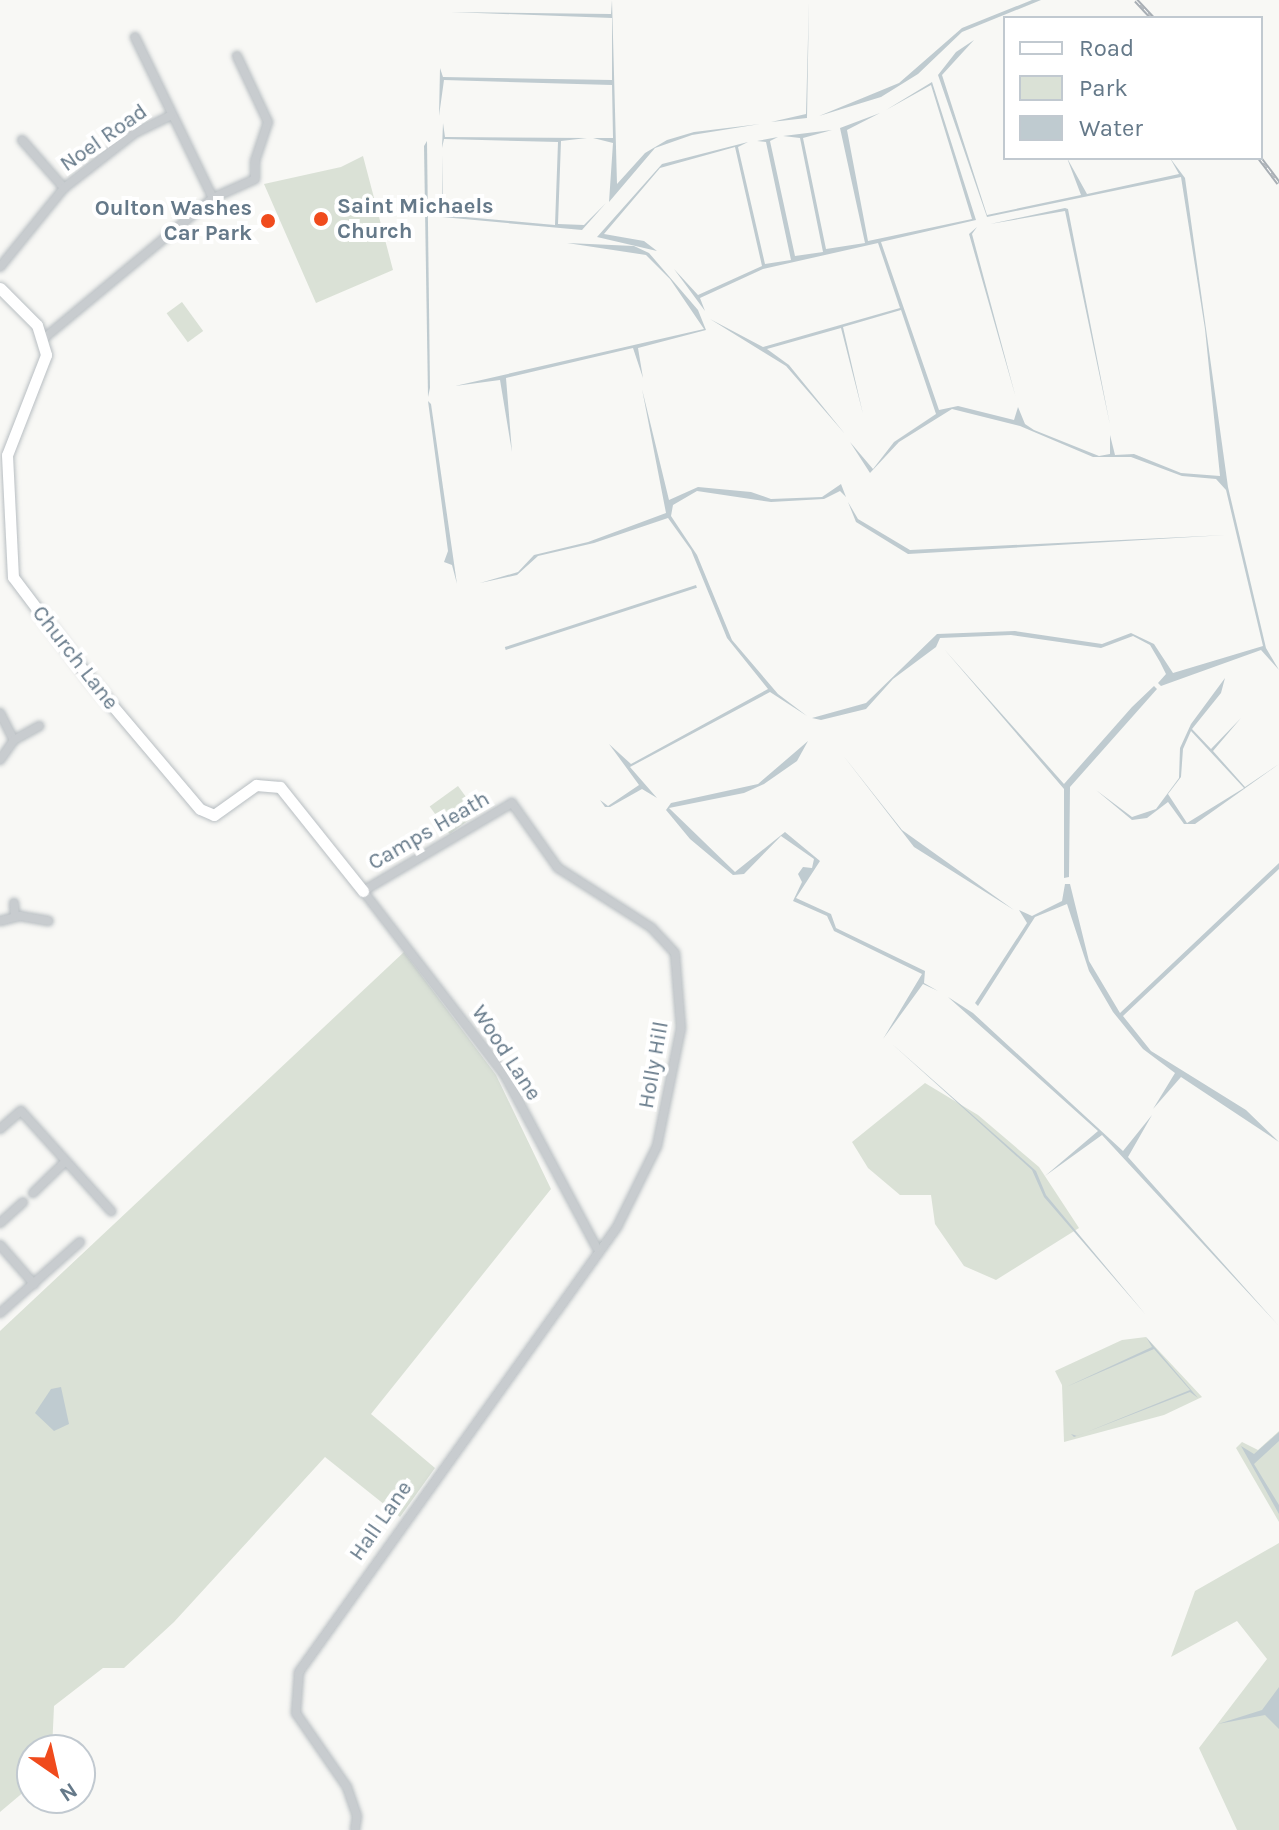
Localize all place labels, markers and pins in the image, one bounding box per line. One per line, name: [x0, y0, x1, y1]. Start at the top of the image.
place label: Saint Michaels Church: [337, 193, 494, 244]
place label: Oulton Washes Car Park: [95, 195, 252, 246]
marker: Saint Michaels Church: [312, 210, 330, 228]
marker: Oulton Washes Car Park: [259, 212, 277, 230]

